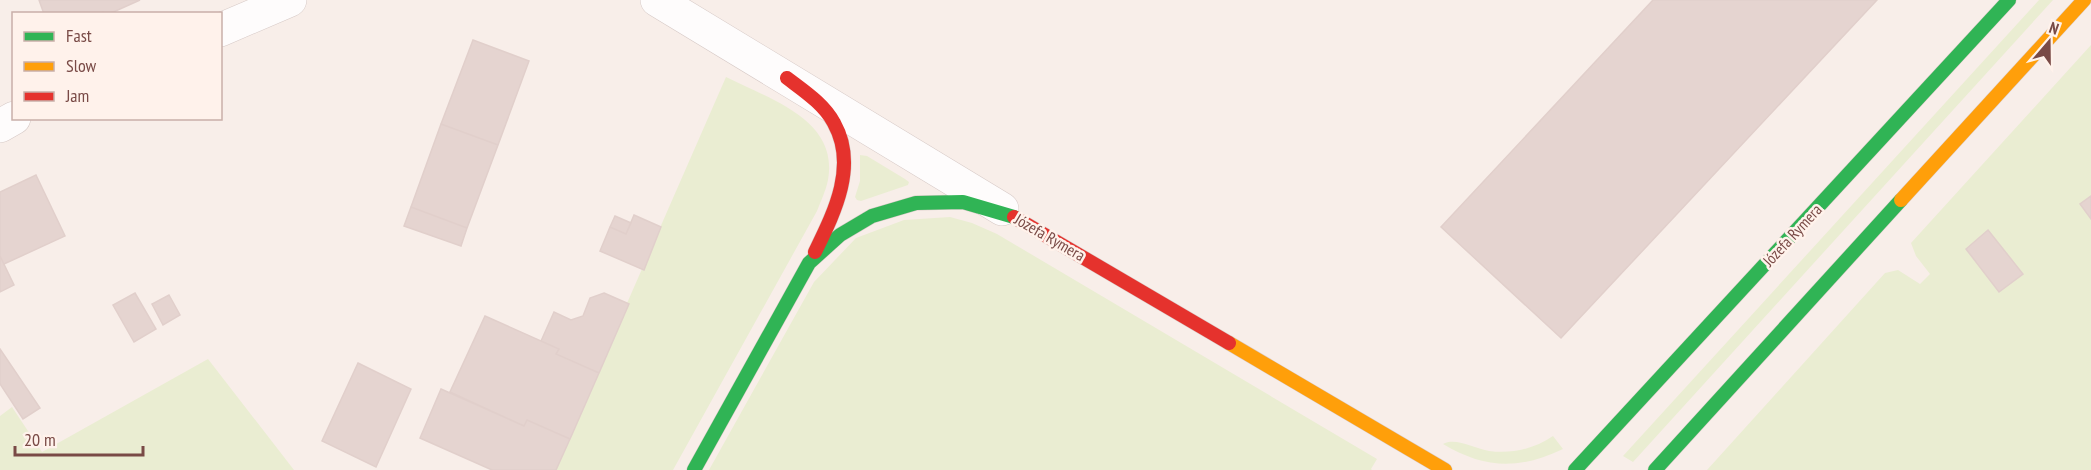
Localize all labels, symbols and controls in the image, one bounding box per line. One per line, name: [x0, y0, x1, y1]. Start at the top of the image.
legend: [12, 12, 222, 120]
north arrow: [2019, 12, 2079, 72]
text: N: [2047, 17, 2062, 39]
text: Fast: [66, 24, 92, 47]
text: Slow: [66, 54, 97, 77]
text: Jam: [65, 84, 89, 107]
street label: Józefa Rymera: [1757, 200, 1826, 271]
street label: Józefa Rymera: [1010, 208, 1089, 265]
scale bar: [15, 419, 142, 457]
text: 20 m: [24, 428, 56, 451]

